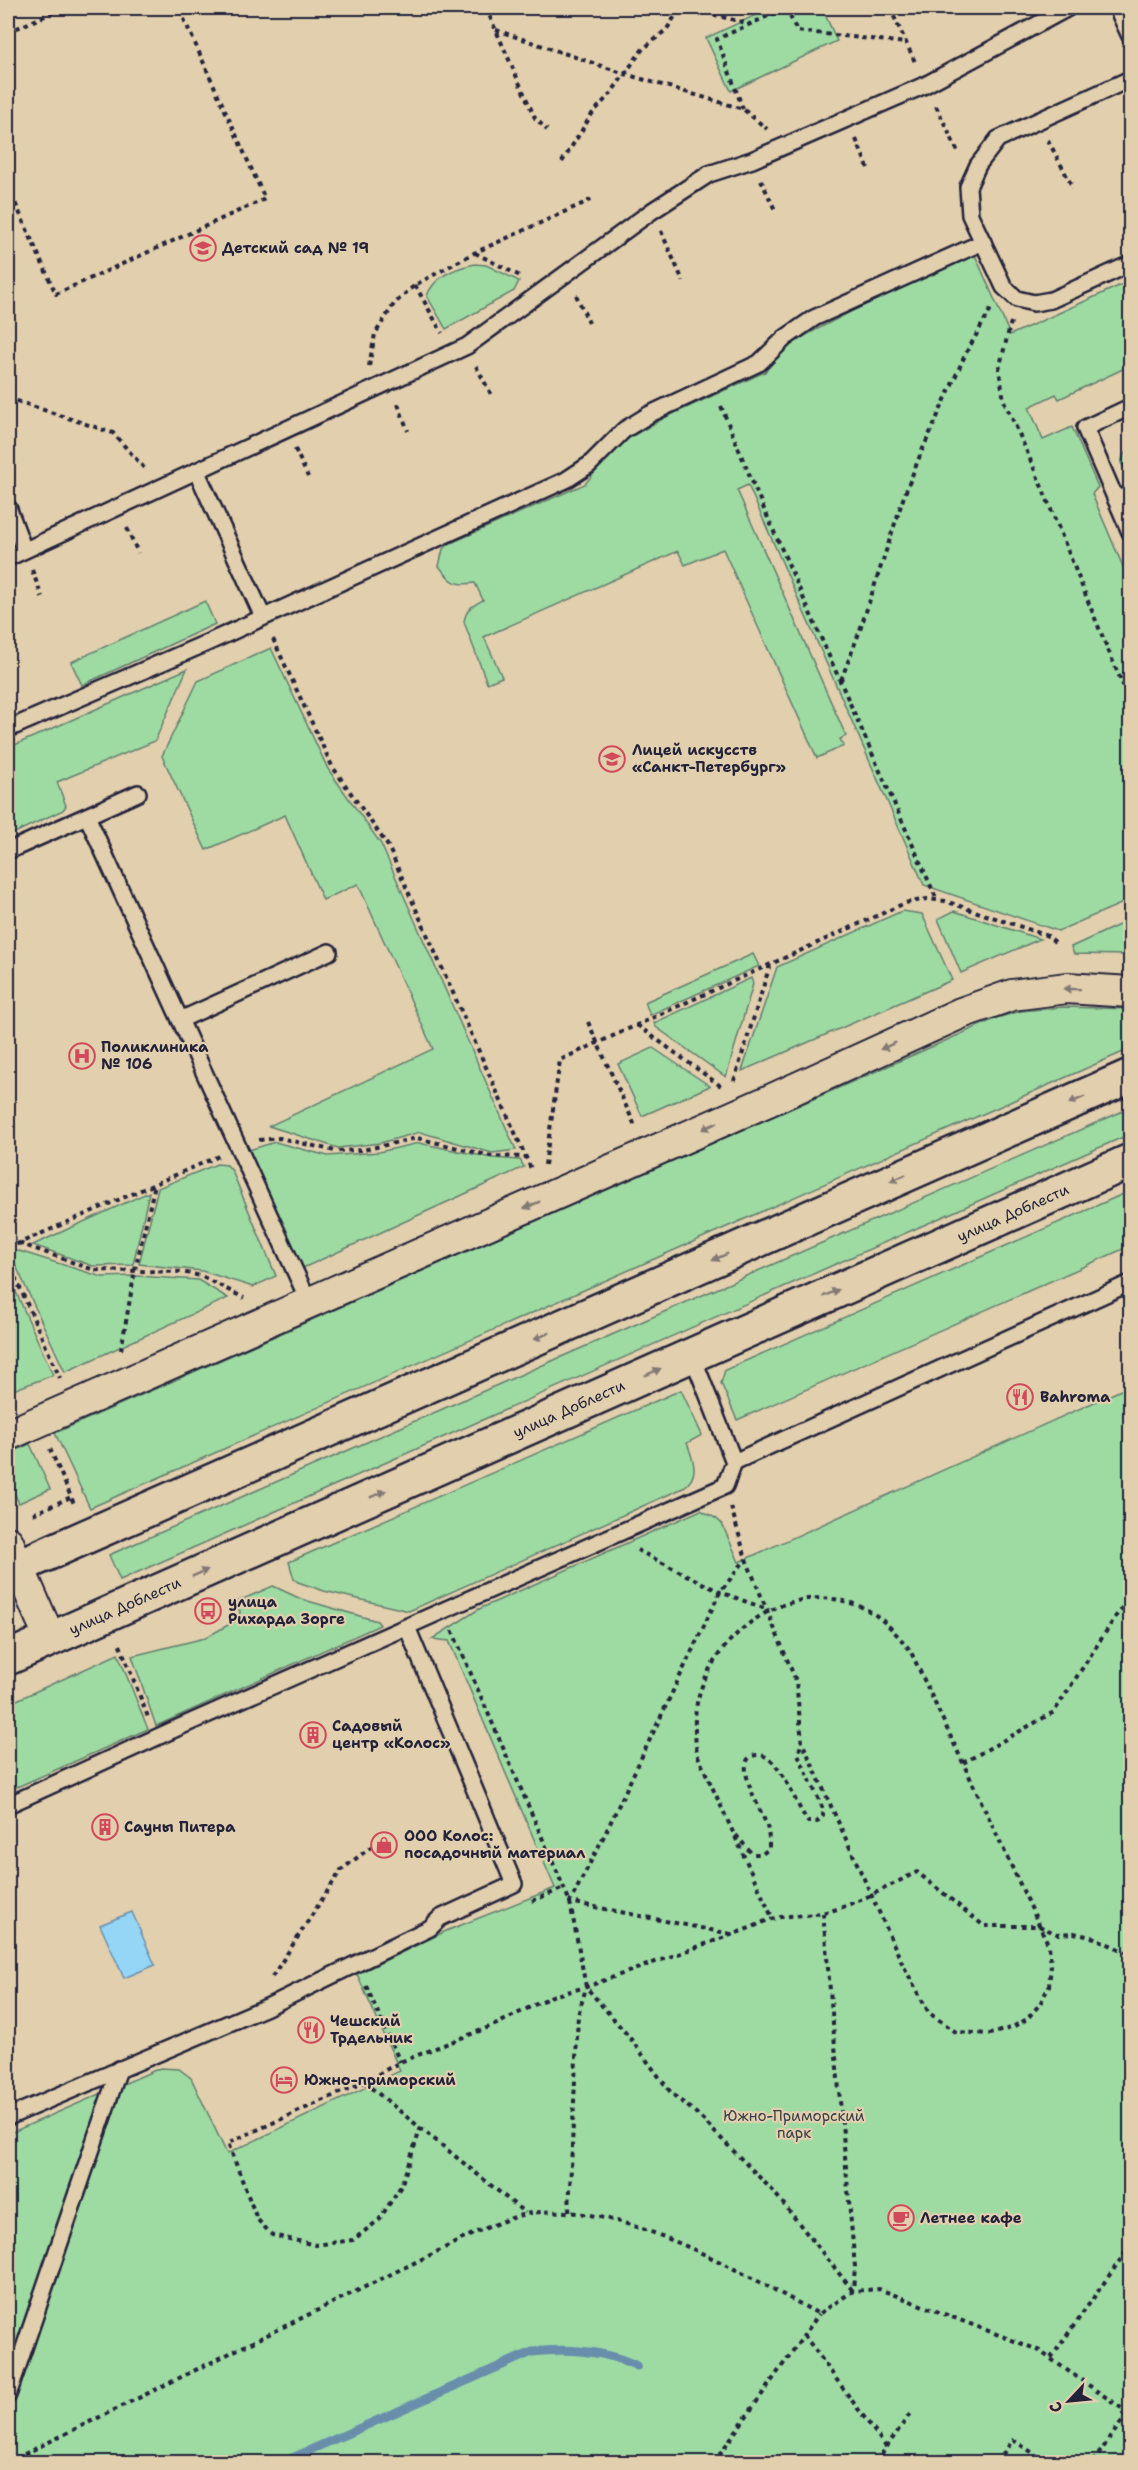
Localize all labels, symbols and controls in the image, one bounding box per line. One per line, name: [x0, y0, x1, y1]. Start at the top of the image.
school or university icon: Детский сад № 19: [188, 233, 218, 263]
place label: Детский сад № 19: [222, 238, 369, 258]
place label: Лицей искусств «Санкт-Петербург»: [632, 740, 786, 777]
school or university icon: Лицей искусств «Санкт-Петербург»: [597, 744, 627, 774]
one-way arrow: [1063, 984, 1082, 994]
place label: Поликлиника № 106: [101, 1037, 209, 1074]
hospital icon: Поликлиника № 106: [67, 1041, 97, 1071]
one-way arrow: [878, 1041, 896, 1051]
one-way arrow: [1068, 1096, 1086, 1105]
one-way arrow: [701, 1122, 719, 1131]
one-way arrow: [890, 1174, 907, 1183]
street label: улица Доблести: [954, 1179, 1072, 1247]
one-way arrow: [523, 1200, 540, 1209]
one-way arrow: [711, 1253, 729, 1262]
one-way arrow: [822, 1288, 840, 1298]
one-way arrow: [533, 1331, 550, 1340]
one-way arrow: [644, 1367, 662, 1377]
street label: улица Доблести: [510, 1375, 628, 1443]
restaurant icon: Bahroma: [1005, 1382, 1035, 1412]
place label: Bahroma: [1040, 1387, 1111, 1407]
one-way arrow: [370, 1489, 387, 1498]
one-way arrow: [191, 1567, 209, 1577]
street label: улица Доблести: [66, 1572, 184, 1640]
place label: улица Рихарда Зорге: [228, 1592, 345, 1629]
bus stop icon: улица Рихарда Зорге: [193, 1596, 223, 1626]
place label: Садовый центр «Колос»: [332, 1716, 451, 1753]
building icon: Садовый центр «Колос»: [298, 1720, 328, 1750]
building icon: Сауны Питера: [90, 1812, 120, 1842]
place label: Сауны Питера: [124, 1817, 236, 1837]
place label: ООО Колос: посадочный материал: [404, 1826, 585, 1863]
shop icon: ООО Колос: посадочный материал: [369, 1830, 399, 1860]
place label: Чешский Трдельник: [330, 2011, 413, 2048]
restaurant icon: Чешский Трдельник: [296, 2015, 326, 2045]
hotel icon: Южно-приморский: [269, 2065, 299, 2095]
place label: Южно-приморский: [304, 2070, 456, 2090]
park label: Южно-Приморский парк: [723, 2106, 865, 2143]
cafe icon: Летнее кафе: [886, 2203, 916, 2233]
place label: Летнее кафе: [920, 2208, 1022, 2228]
north arrow: [1039, 2371, 1099, 2431]
text: С: [1044, 2398, 1068, 2416]

